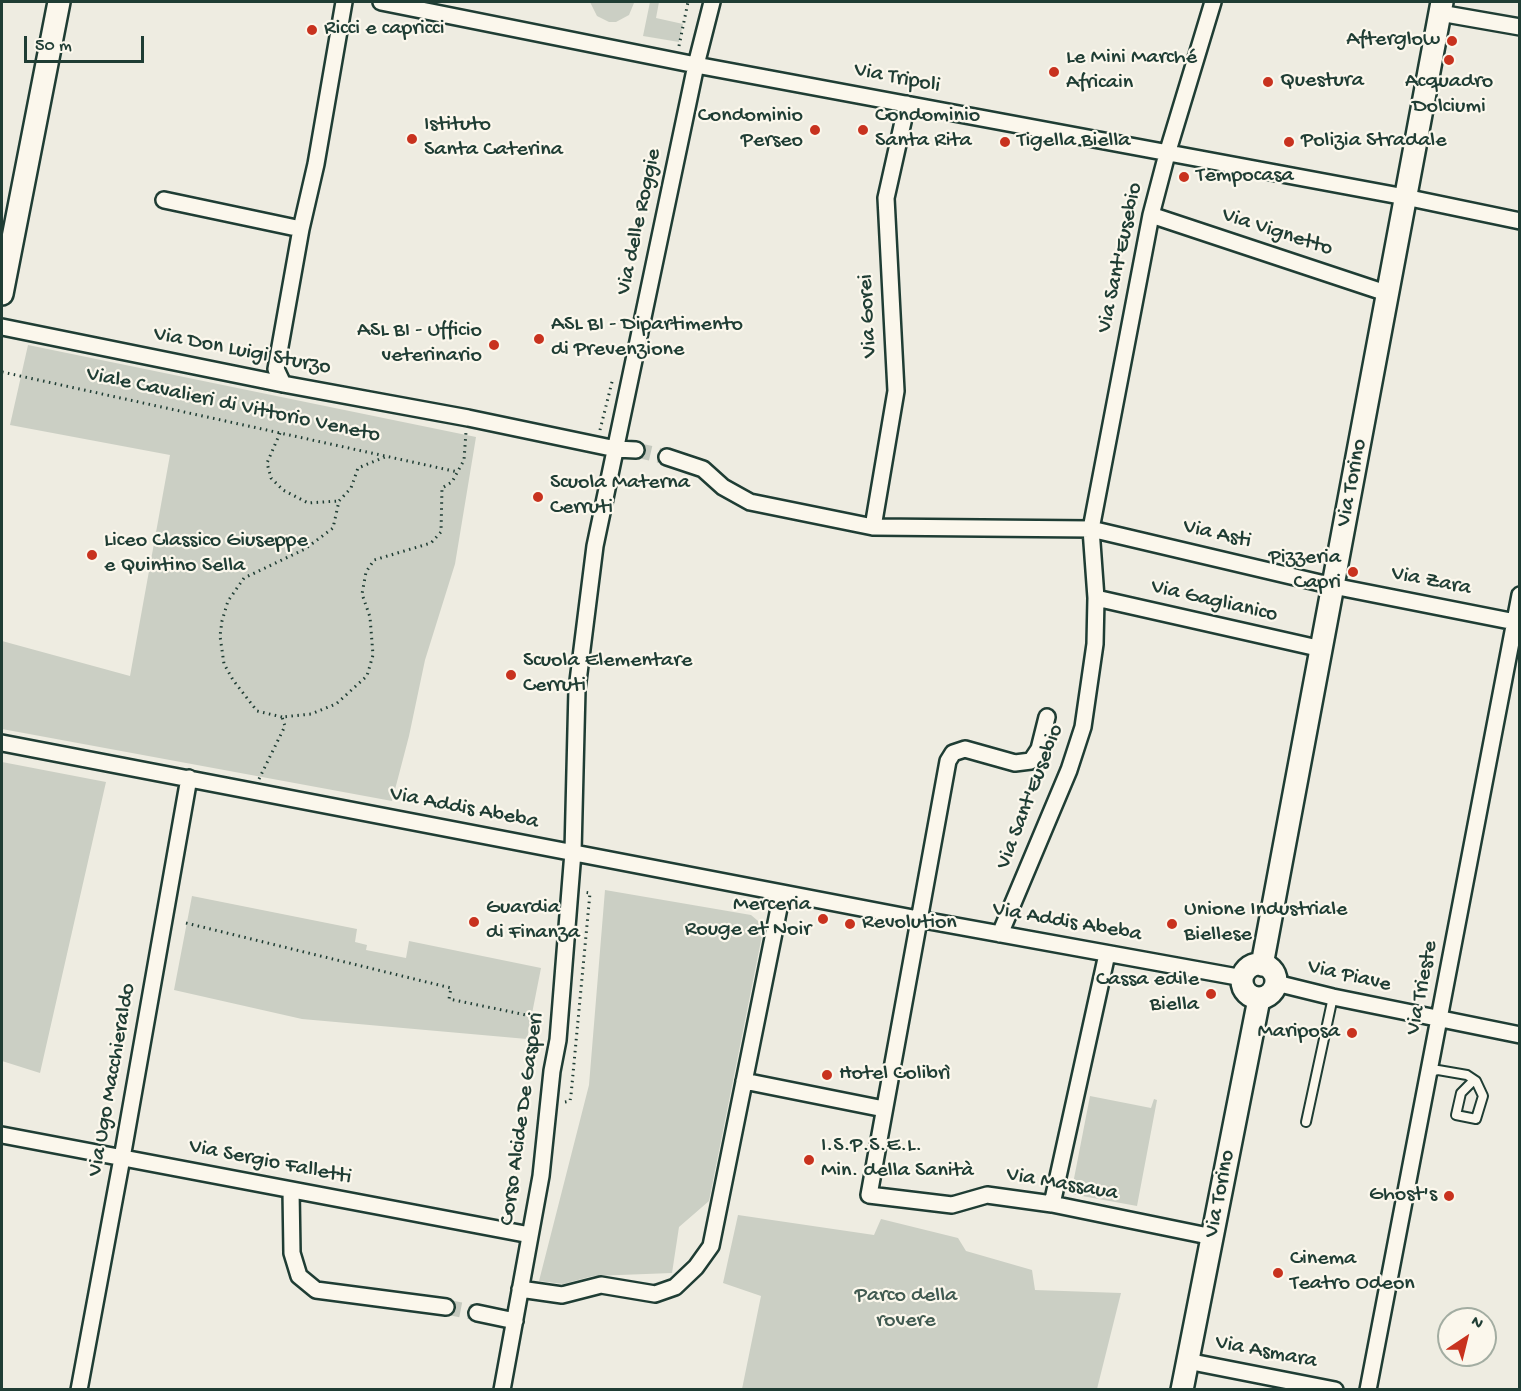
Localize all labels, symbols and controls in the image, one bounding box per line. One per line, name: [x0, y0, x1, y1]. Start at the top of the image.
place label: Ricci e capricci: [324, 17, 445, 43]
marker: Ricci e capricci: [305, 23, 319, 37]
scale bar: [27, 24, 147, 62]
place label: Afterglow: [1346, 28, 1440, 54]
marker: Afterglow: [1445, 34, 1459, 48]
text: 50 m: [35, 36, 72, 57]
place label: Le Mini Marché Africain: [1066, 46, 1197, 98]
marker: Acquadro Dolciumi: [1442, 53, 1456, 67]
street label: Via Tripoli: [852, 58, 942, 100]
marker: Le Mini Marché Africain: [1047, 65, 1061, 79]
place label: Questura: [1280, 69, 1364, 95]
place label: Acquadro Dolciumi: [1405, 70, 1493, 122]
marker: Questura: [1261, 75, 1275, 89]
place label: Condominio Perseo: [698, 104, 803, 156]
place label: Condominio Santa Rita: [875, 104, 980, 156]
place label: Istituto Santa Caterina: [424, 113, 563, 164]
marker: Condominio Perseo: [808, 123, 822, 137]
marker: Condominio Santa Rita: [856, 123, 870, 137]
place label: Tigella Biella: [1017, 129, 1130, 155]
place label: Polizia Stradale: [1301, 129, 1447, 155]
marker: Istituto Santa Caterina: [405, 132, 419, 146]
marker: Tigella Biella: [998, 135, 1012, 149]
marker: Polizia Stradale: [1282, 135, 1296, 149]
street label: Via delle Roggie: [612, 146, 668, 298]
place label: Tempocasa: [1196, 164, 1294, 190]
marker: Tempocasa: [1177, 170, 1191, 184]
street label: Via Sant'Eusebio: [1092, 180, 1150, 336]
street label: Via Vignetto: [1218, 203, 1336, 263]
street label: Via Gorei: [854, 274, 884, 358]
place label: ASL BI - Dipartimento di Prevenzione: [551, 313, 743, 364]
place label: ASL BI - Ufficio veterinario: [357, 319, 482, 370]
street label: Via Don Luigi Sturzo: [151, 322, 333, 382]
marker: ASL BI - Dipartimento di Prevenzione: [532, 332, 546, 346]
marker: ASL BI - Ufficio veterinario: [487, 338, 501, 352]
street label: Viale Cavalieri di Vittorio Veneto: [84, 362, 382, 450]
street label: Via Torino: [1332, 437, 1374, 529]
place label: Scuola Materna Cerruti: [550, 471, 690, 522]
marker: Scuola Materna Cerruti: [531, 490, 545, 504]
street label: Via Asti: [1180, 514, 1254, 556]
place label: Liceo Classico Giuseppe e Quintino Sella: [104, 529, 308, 580]
place label: Pizzeria Capri: [1269, 546, 1341, 598]
marker: Liceo Classico Giuseppe e Quintino Sella: [85, 548, 99, 562]
street label: Via Zara: [1389, 561, 1473, 603]
marker: Pizzeria Capri: [1346, 565, 1360, 579]
street label: Via Gaglianico: [1148, 575, 1280, 629]
place label: Scuola Elementare Cerruti: [523, 649, 692, 700]
marker: Scuola Elementare Cerruti: [504, 668, 518, 682]
street label: Via Sant'Eusebio: [991, 721, 1071, 873]
street label: Via Addis Abeba: [387, 782, 541, 836]
place label: Merceria Rouge et Noir: [685, 893, 811, 944]
place label: Guardia di Finanza: [486, 896, 580, 948]
street label: Via Addis Abeba: [990, 897, 1144, 949]
place label: Unione Industriale Biellese: [1184, 898, 1347, 950]
place label: Revolution: [862, 911, 957, 937]
marker: Merceria Rouge et Noir: [816, 912, 830, 926]
marker: Guardia di Finanza: [467, 915, 481, 929]
marker: Revolution: [843, 917, 857, 931]
marker: Unione Industriale Biellese: [1165, 917, 1179, 931]
street label: Via Trieste: [1401, 939, 1445, 1037]
street label: Via Piave: [1305, 955, 1393, 999]
place label: Cassa edile Biella: [1096, 968, 1199, 1020]
street label: Via Ugo Macchieraldo: [83, 981, 143, 1179]
marker: Cassa edile Biella: [1204, 987, 1218, 1001]
street label: Corso Alcide De Gasperi: [495, 1011, 551, 1227]
place label: Mariposa: [1257, 1020, 1340, 1046]
marker: Mariposa: [1345, 1026, 1359, 1040]
place label: Hotel Colibrì: [839, 1062, 950, 1088]
marker: Hotel Colibrì: [820, 1068, 834, 1082]
street label: Via Sergio Falletti: [187, 1134, 353, 1192]
place label: I.S.P.S.E.L. Min. della Sanità: [821, 1134, 974, 1186]
street label: Via Torino: [1200, 1148, 1242, 1240]
marker: I.S.P.S.E.L. Min. della Sanità: [802, 1153, 816, 1167]
street label: Via Massaua: [1004, 1162, 1120, 1208]
place label: Ghost's: [1369, 1183, 1437, 1209]
marker: Ghost's: [1442, 1189, 1456, 1203]
place label: Cinema Teatro Odeon: [1290, 1247, 1415, 1298]
marker: Cinema Teatro Odeon: [1271, 1266, 1285, 1280]
park label: Parco della rovere: [855, 1284, 957, 1336]
north arrow: [1437, 1307, 1497, 1367]
text: N: [1467, 1313, 1486, 1334]
street label: Via Asmara: [1213, 1330, 1319, 1376]

